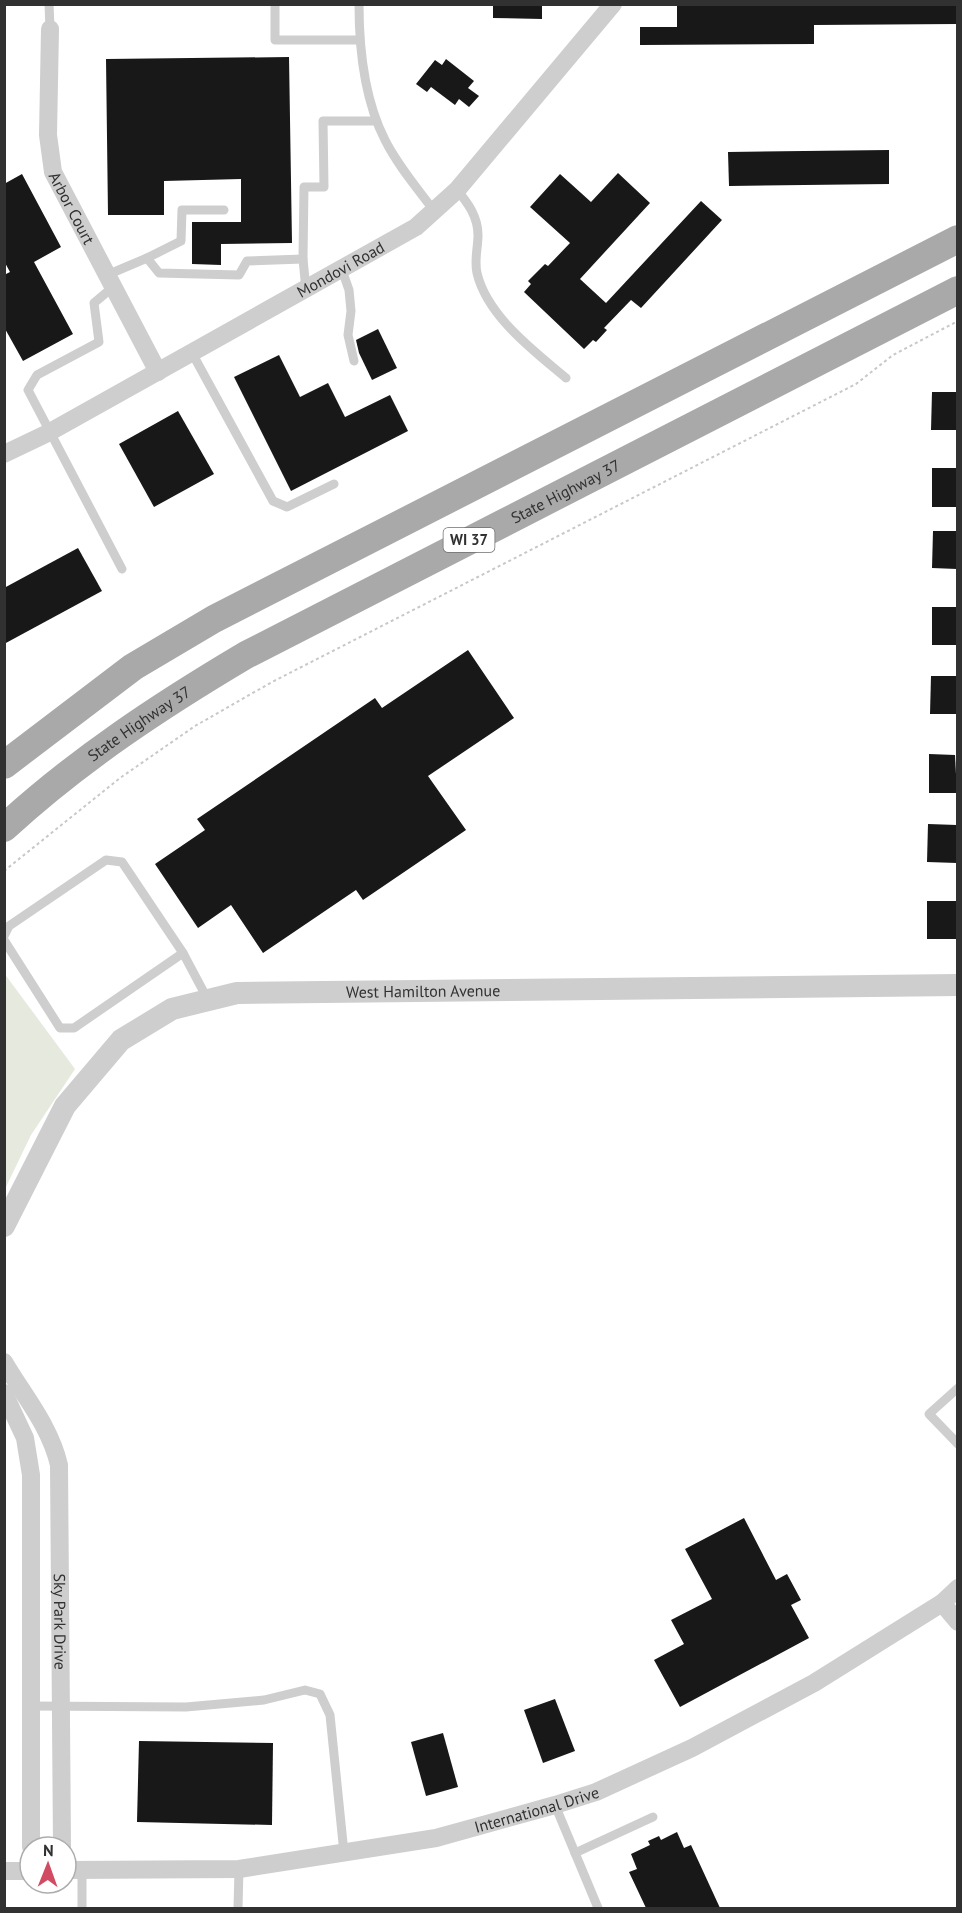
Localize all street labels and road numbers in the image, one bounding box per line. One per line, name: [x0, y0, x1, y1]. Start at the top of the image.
street label: Arbor Court: [45, 168, 99, 248]
street label: Mondovi Road: [293, 237, 388, 302]
street label: State Highway 37: [507, 455, 624, 528]
road number: WI 37: [444, 528, 494, 552]
street label: State Highway 37: [84, 681, 194, 766]
street label: West Hamilton Avenue: [346, 980, 500, 1002]
street label: Sky Park Drive: [50, 1573, 71, 1670]
street label: International Drive: [472, 1782, 601, 1837]

